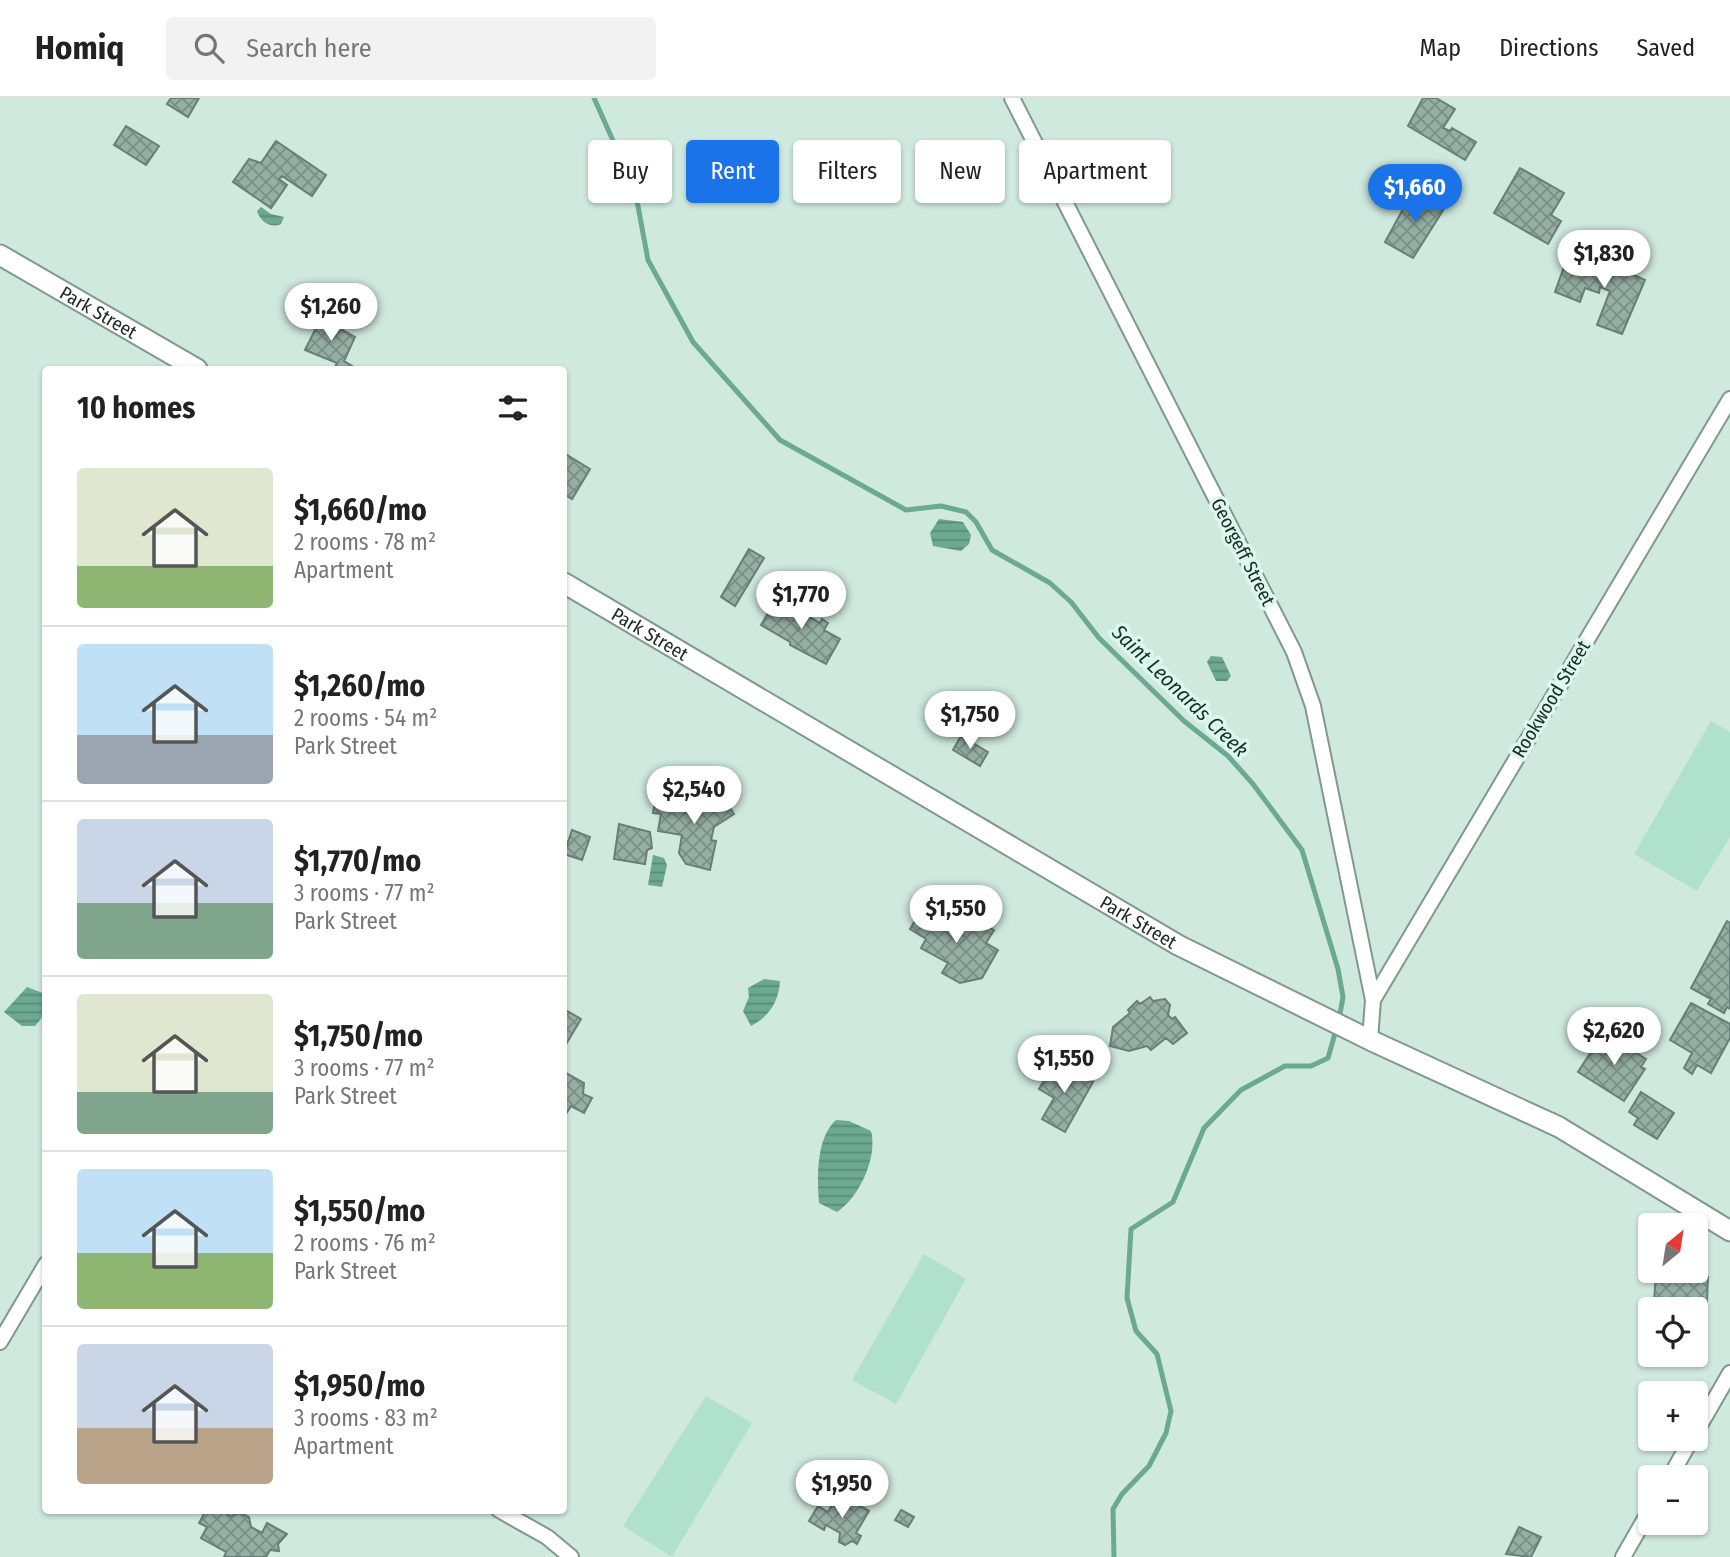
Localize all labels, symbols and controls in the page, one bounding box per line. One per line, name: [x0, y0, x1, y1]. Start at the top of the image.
search box: [166, 17, 656, 80]
text: Homiq: [35, 28, 124, 68]
icon: search: [190, 29, 228, 67]
text: Search here: [246, 33, 371, 64]
text: Map: [1420, 34, 1461, 62]
text: Directions: [1499, 34, 1598, 62]
text: Saved: [1636, 34, 1695, 62]
chip: Buy: [588, 140, 672, 203]
chip: Rent: [686, 140, 779, 203]
chip: Filters: [793, 140, 901, 203]
chip: New: [915, 140, 1005, 203]
chip: Apartment: [1019, 140, 1171, 203]
pin: $1,660: [1358, 164, 1472, 224]
text: $1,660: [1384, 173, 1446, 201]
pin: $1,830: [1547, 230, 1661, 290]
text: $1,830: [1573, 239, 1635, 267]
street label: Park Street: [56, 281, 142, 344]
pin: $1,260: [274, 284, 388, 343]
text: $1,260: [301, 292, 361, 320]
icon: filters: [494, 389, 532, 427]
text: 10 homes: [77, 390, 195, 426]
text: $1,660/mo: [294, 492, 427, 528]
street label: Georgeff Street: [1206, 494, 1280, 610]
icon: home: [133, 496, 217, 580]
text: 2 rooms · 78 m²: [294, 528, 436, 556]
text: Apartment: [294, 556, 394, 584]
pin: $1,770: [744, 572, 858, 631]
text: $1,770: [772, 580, 830, 608]
street label: Park Street: [608, 602, 693, 666]
water label: Saint Leonards Creek: [1106, 619, 1254, 763]
street label: Rookwood Street: [1507, 636, 1595, 762]
text: $1,260/mo: [294, 668, 425, 704]
icon: home: [133, 672, 217, 756]
pin: $1,750: [913, 692, 1027, 751]
text: $1,750: [941, 700, 999, 728]
text: 2 rooms · 54 m²: [294, 704, 437, 732]
text: Park Street: [294, 732, 397, 760]
pin: $2,540: [637, 766, 751, 826]
text: $2,540: [663, 775, 725, 803]
text: $1,770/mo: [294, 843, 421, 879]
icon: home: [133, 847, 217, 931]
text: 3 rooms · 77 m²: [294, 879, 435, 907]
pin: $1,550: [899, 886, 1013, 945]
street label: Park Street: [1096, 890, 1182, 954]
text: $1,550: [926, 894, 986, 922]
text: Park Street: [294, 907, 397, 935]
pin: $2,620: [1557, 1007, 1671, 1067]
text: $2,620: [1583, 1016, 1645, 1044]
text: $1,750/mo: [294, 1018, 423, 1054]
icon: home: [133, 1022, 217, 1106]
pin: $1,550: [1007, 1035, 1121, 1095]
text: $1,550: [1034, 1044, 1094, 1072]
text: 3 rooms · 77 m²: [294, 1054, 435, 1082]
text: Park Street: [294, 1082, 397, 1110]
text: $1,550/mo: [294, 1193, 425, 1229]
icon: home: [133, 1197, 217, 1281]
north arrow: [1638, 1213, 1708, 1283]
map controls: [1638, 1213, 1708, 1535]
text: 2 rooms · 76 m²: [294, 1229, 436, 1257]
text: Park Street: [294, 1257, 397, 1285]
button: locate: [1638, 1297, 1708, 1367]
text: $1,950/mo: [294, 1368, 425, 1404]
icon: home: [133, 1372, 217, 1456]
button: +: [1638, 1381, 1708, 1451]
text: 3 rooms · 83 m²: [294, 1404, 438, 1432]
text: Apartment: [294, 1432, 394, 1460]
pin: $1,950: [785, 1460, 899, 1520]
button: −: [1638, 1465, 1708, 1535]
text: $1,950: [812, 1469, 872, 1497]

